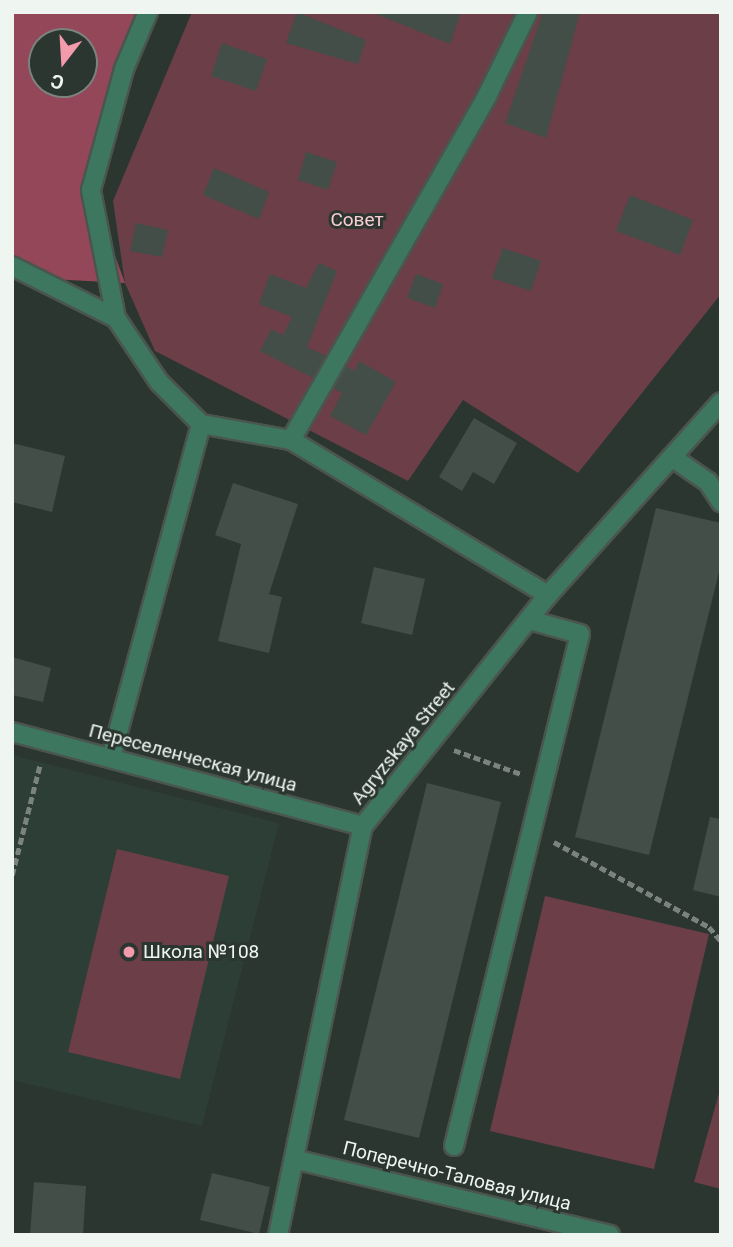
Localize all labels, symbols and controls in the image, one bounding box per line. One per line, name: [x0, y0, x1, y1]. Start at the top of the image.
north arrow: [28, 28, 98, 98]
text: С: [48, 69, 67, 94]
park label: Совет: [330, 209, 384, 231]
street label: Agryzskaya Street: [346, 677, 460, 809]
street label: Переселенческая улица: [86, 719, 300, 797]
place label: Школа №108: [143, 941, 259, 963]
marker: Школа №108: [121, 944, 137, 960]
street label: Поперечно-Таловая улица: [340, 1137, 574, 1215]

